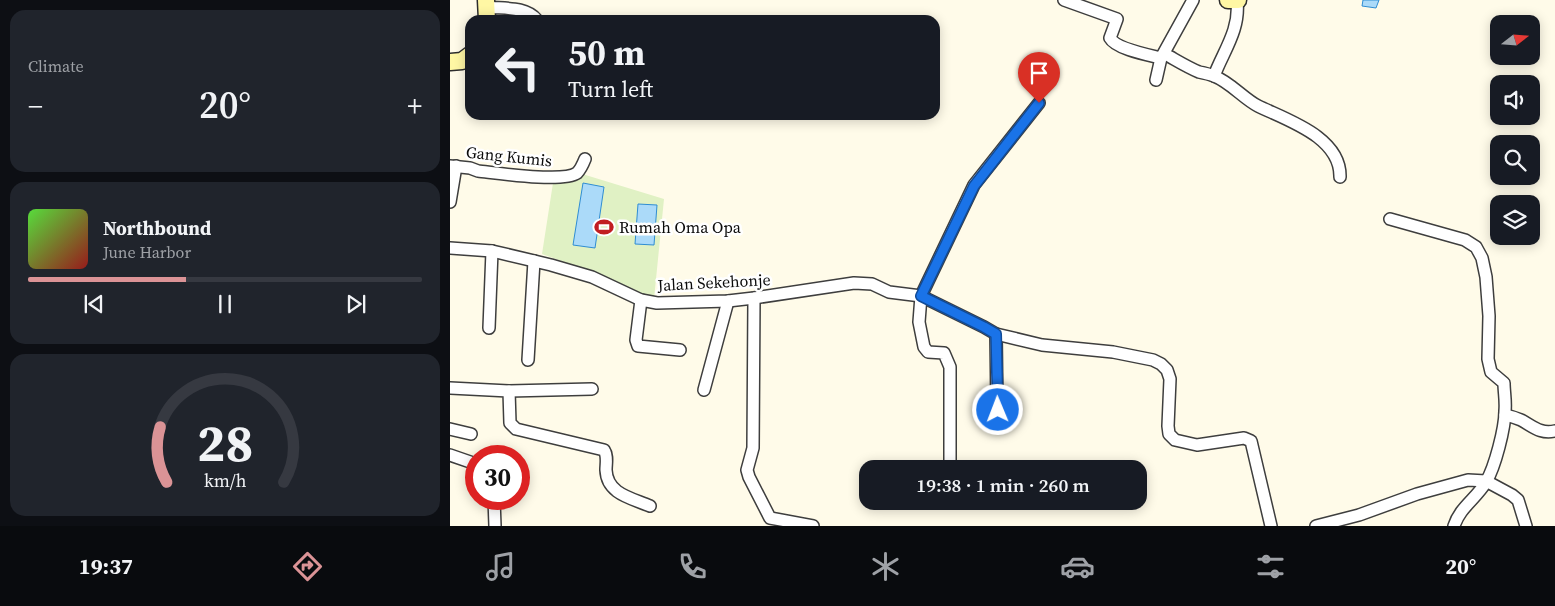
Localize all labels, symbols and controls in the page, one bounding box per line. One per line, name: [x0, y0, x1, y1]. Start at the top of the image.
north arrow: [1490, 15, 1540, 65]
map controls: [1490, 15, 1540, 245]
text: 50 m: [568, 29, 645, 77]
icon: left: [485, 35, 550, 100]
pin: [1018, 52, 1060, 103]
text: Climate: [28, 55, 84, 77]
icon: arrive: [1025, 59, 1053, 87]
text: Turn left: [568, 74, 653, 104]
button: sound: [1490, 75, 1540, 125]
text: 20°: [199, 79, 251, 131]
text: −: [28, 87, 43, 125]
text: +: [407, 87, 422, 125]
button: search: [1490, 135, 1540, 185]
street label: Gang Kumis: [465, 141, 553, 171]
button: layers: [1490, 195, 1540, 245]
text: Northbound: [103, 215, 211, 241]
sports icon: Rumah Oma Opa: [593, 216, 615, 238]
place label: Rumah Oma Opa: [619, 216, 742, 238]
text: June Harbor: [103, 241, 191, 263]
street label: Jalan Sekehonje: [656, 268, 771, 296]
icon: previous: [80, 290, 108, 318]
icon: pause: [211, 290, 239, 318]
icon: next: [342, 290, 370, 318]
position arrow: [971, 383, 1023, 435]
text: 28: [197, 407, 253, 478]
speed limit sign: 30: [465, 445, 530, 510]
text: km/h: [204, 468, 247, 493]
text: 19:38 · 1 min · 260 m: [916, 472, 1090, 498]
icon: directions: [290, 549, 325, 584]
icon: music: [483, 549, 518, 584]
icon: phone: [675, 549, 710, 584]
icon: climate: [868, 549, 903, 584]
icon: car: [1060, 549, 1095, 584]
icon: filters: [1253, 549, 1288, 584]
text: 19:37: [79, 551, 133, 581]
text: 20°: [1445, 551, 1476, 581]

